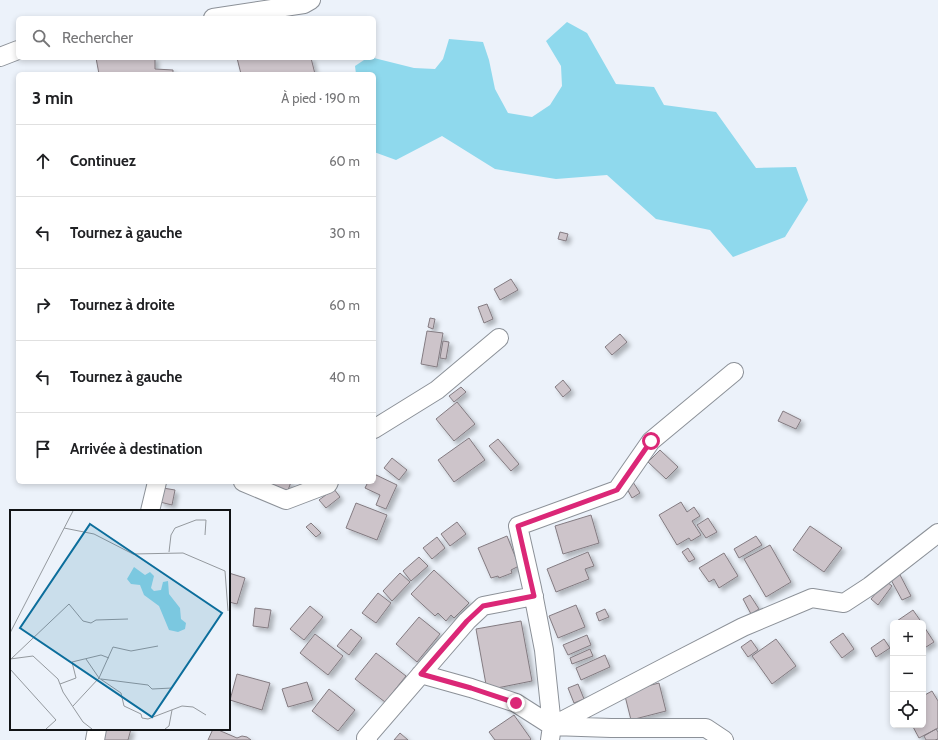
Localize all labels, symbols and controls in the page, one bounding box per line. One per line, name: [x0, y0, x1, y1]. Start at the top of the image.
search box: [16, 16, 376, 60]
icon: search: [30, 27, 52, 49]
text: Rechercher: [62, 29, 133, 47]
text: 3 min: [32, 88, 73, 108]
text: À pied · 190 m: [281, 90, 360, 106]
icon: ahead: [32, 150, 54, 172]
text: Continuez: [70, 152, 136, 170]
text: 60 m: [329, 153, 360, 169]
icon: left: [32, 222, 54, 244]
text: Tournez à gauche: [70, 224, 182, 242]
text: 30 m: [330, 225, 360, 241]
icon: right: [32, 294, 54, 316]
text: Tournez à droite: [70, 296, 175, 314]
text: 60 m: [329, 297, 360, 313]
icon: left: [32, 366, 54, 388]
text: Tournez à gauche: [70, 368, 182, 386]
text: 40 m: [329, 369, 360, 385]
route start: [642, 432, 660, 450]
icon: arrive: [32, 438, 54, 460]
text: Arrivée à destination: [70, 440, 202, 458]
inset map: [10, 510, 230, 730]
map controls: [890, 620, 926, 728]
button: +: [890, 620, 926, 656]
button: −: [890, 656, 926, 692]
button: locate: [890, 692, 926, 728]
route end: [507, 694, 525, 712]

